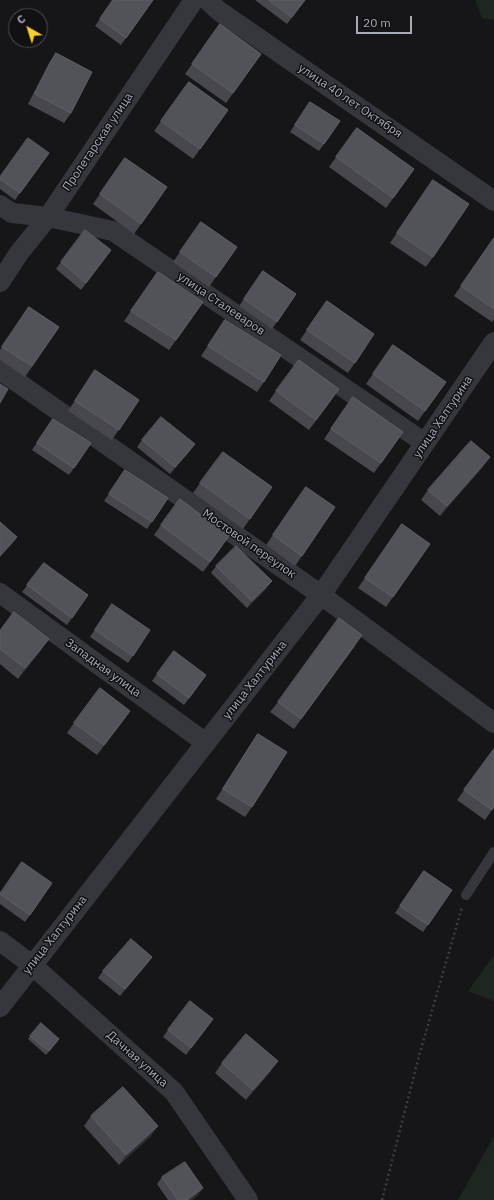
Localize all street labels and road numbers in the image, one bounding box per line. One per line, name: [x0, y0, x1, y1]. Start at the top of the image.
street label: улица 40 лет Октября: [295, 61, 405, 141]
street label: Пролетарская улица: [60, 90, 136, 194]
street label: улица Сталеваров: [175, 269, 267, 339]
street label: улица Халтурина: [410, 373, 476, 461]
street label: Мостовой переулок: [199, 506, 299, 582]
street label: Западная улица: [62, 636, 144, 700]
street label: улица Халтурина: [220, 638, 290, 722]
street label: улица Халтурина: [20, 893, 90, 977]
street label: Дачная улица: [103, 1028, 171, 1090]

